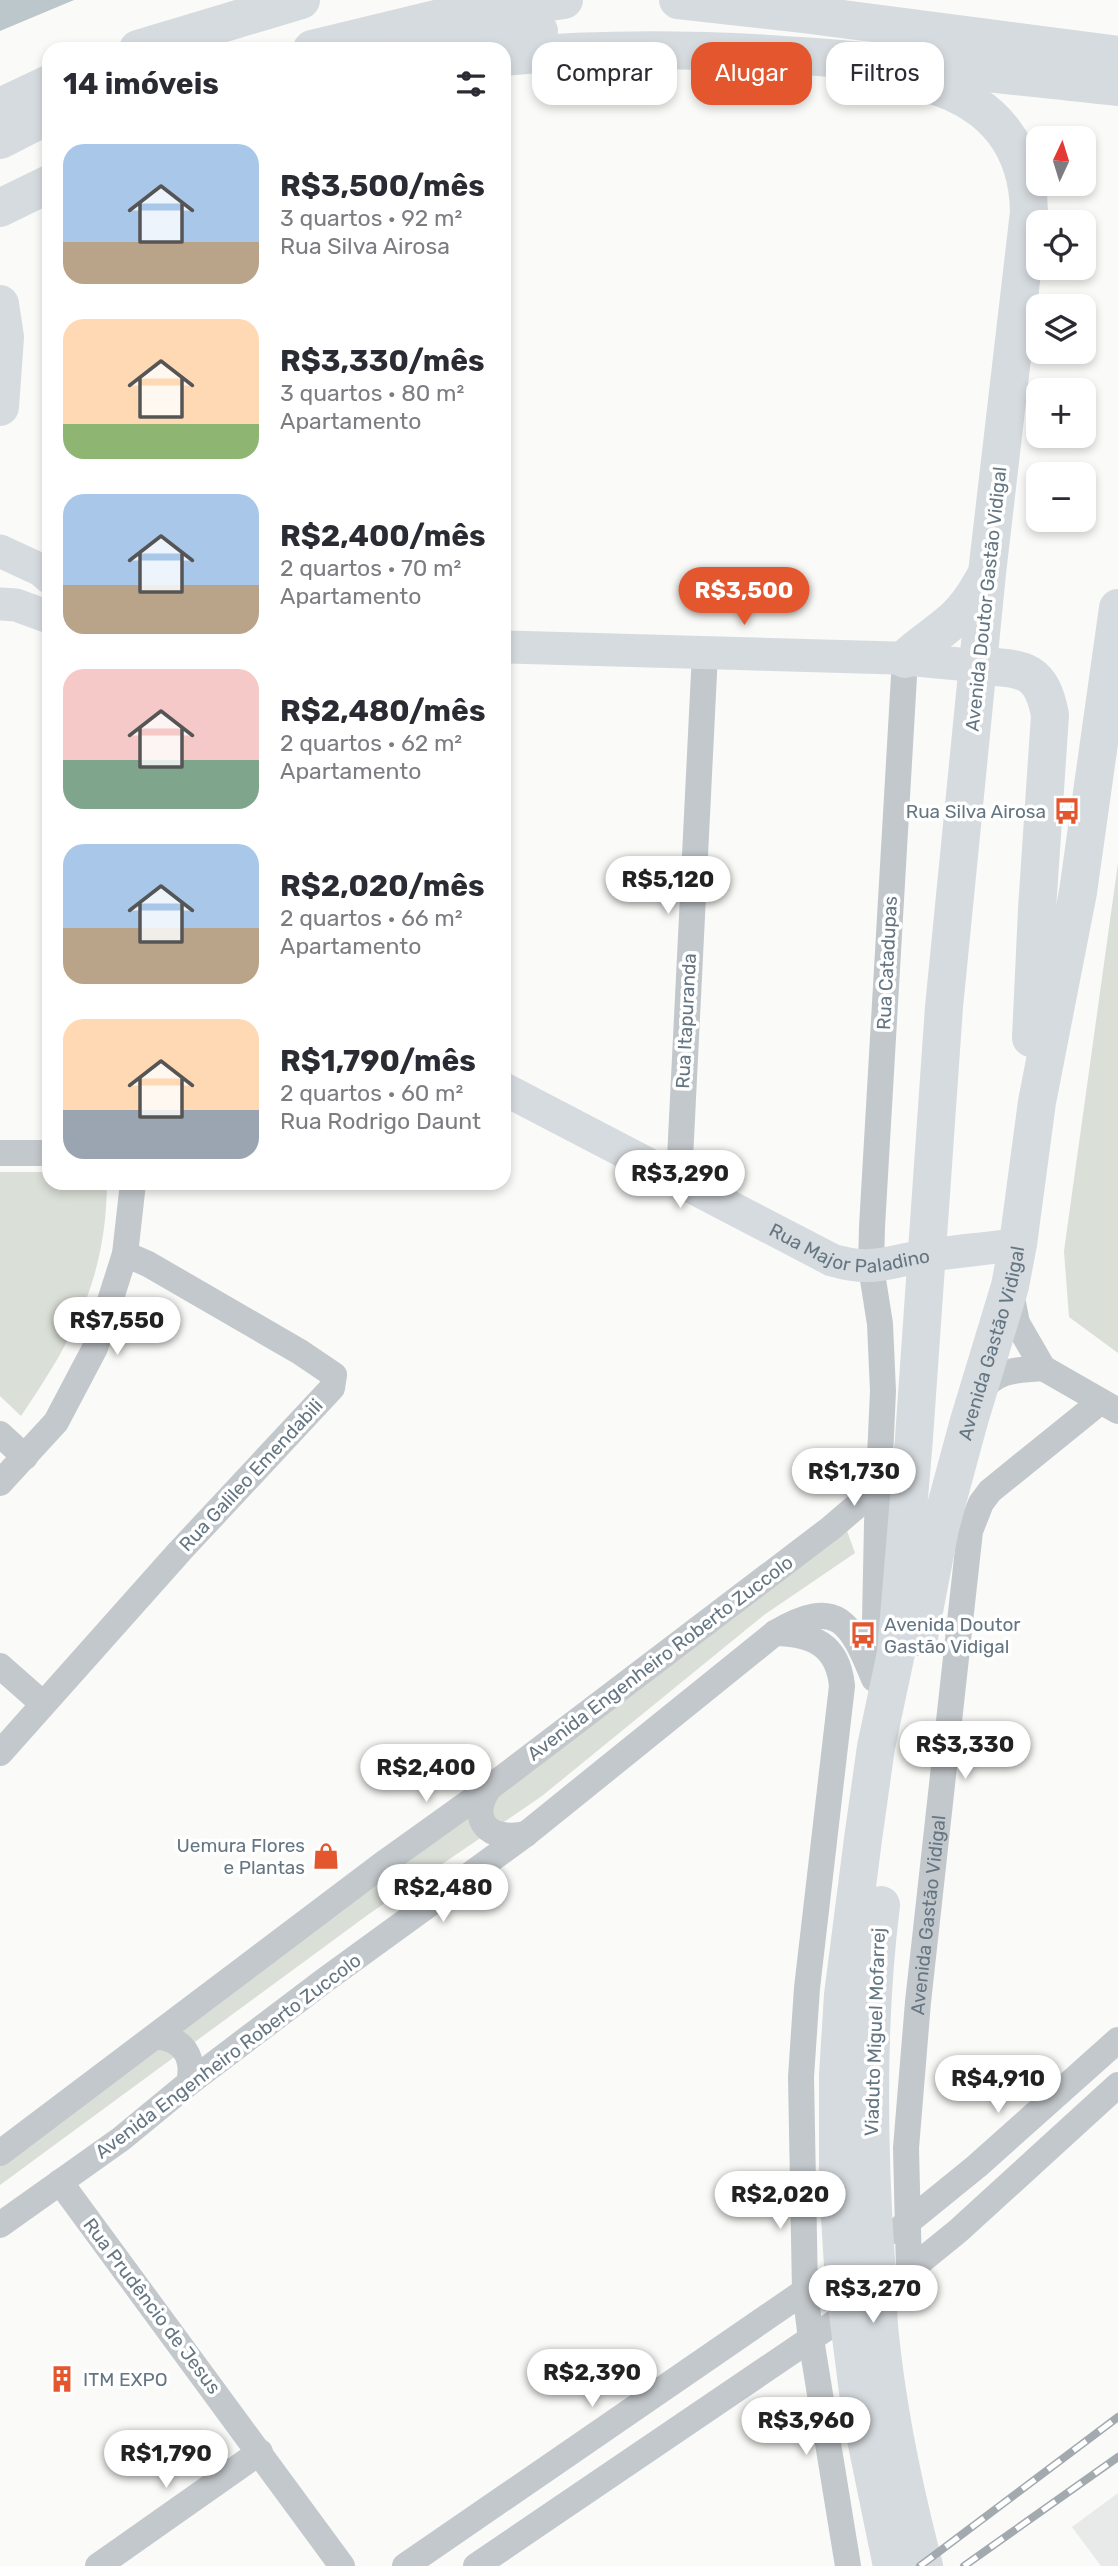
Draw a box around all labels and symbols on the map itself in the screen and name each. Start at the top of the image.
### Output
north arrow [1026,126,1096,196]
street label: Avenida Doutor Gastão Vidigal [961,465,1011,733]
pin: R$3,500 [679,568,809,627]
bus stop icon: Rua Silva Airosa [1052,796,1082,826]
place label: Rua Silva Airosa [906,800,1046,823]
pin: R$5,120 [603,856,733,916]
street label: Rua Catadupas [872,895,902,1031]
street label: Rua Itapuranda [671,953,701,1089]
pin: R$3,290 [615,1150,745,1210]
street label: Rua Major Paladino [766,1218,931,1277]
street label: Avenida Gastão Vidigal [953,1244,1029,1443]
pin: R$7,550 [52,1298,182,1357]
street label: Rua Galileo Emendabili [174,1394,328,1556]
pin: R$1,730 [789,1448,919,1508]
street label: Avenida Engenheiro Roberto Zuccolo [523,1550,797,1766]
place label: Avenida Doutor Gastão Vidigal [884,1613,1021,1658]
bus stop icon: Avenida Doutor Gastão Vidigal [848,1620,878,1650]
pin: R$3,330 [900,1722,1030,1781]
pin: R$2,400 [361,1744,491,1804]
street label: Avenida Gastão Vidigal [905,1814,950,2016]
place label: Uemura Flores e Plantas [177,1834,305,1879]
shop icon: Uemura Flores e Plantas [311,1841,341,1871]
pin: R$2,480 [378,1864,508,1924]
street label: Viaduto Miguel Mofarrej [860,1927,890,2137]
street label: Avenida Engenheiro Roberto Zuccolo [91,1948,365,2164]
pin: R$4,910 [933,2056,1063,2115]
pin: R$2,020 [715,2172,845,2231]
street label: Rua Prudêncio de Jesus [78,2214,226,2398]
pin: R$3,270 [808,2266,938,2325]
pin: R$2,390 [527,2350,657,2409]
building icon: ITM EXPO [47,2364,77,2394]
place label: ITM EXPO [83,2368,168,2391]
pin: R$3,960 [741,2398,871,2457]
pin: R$1,790 [101,2430,231,2490]

